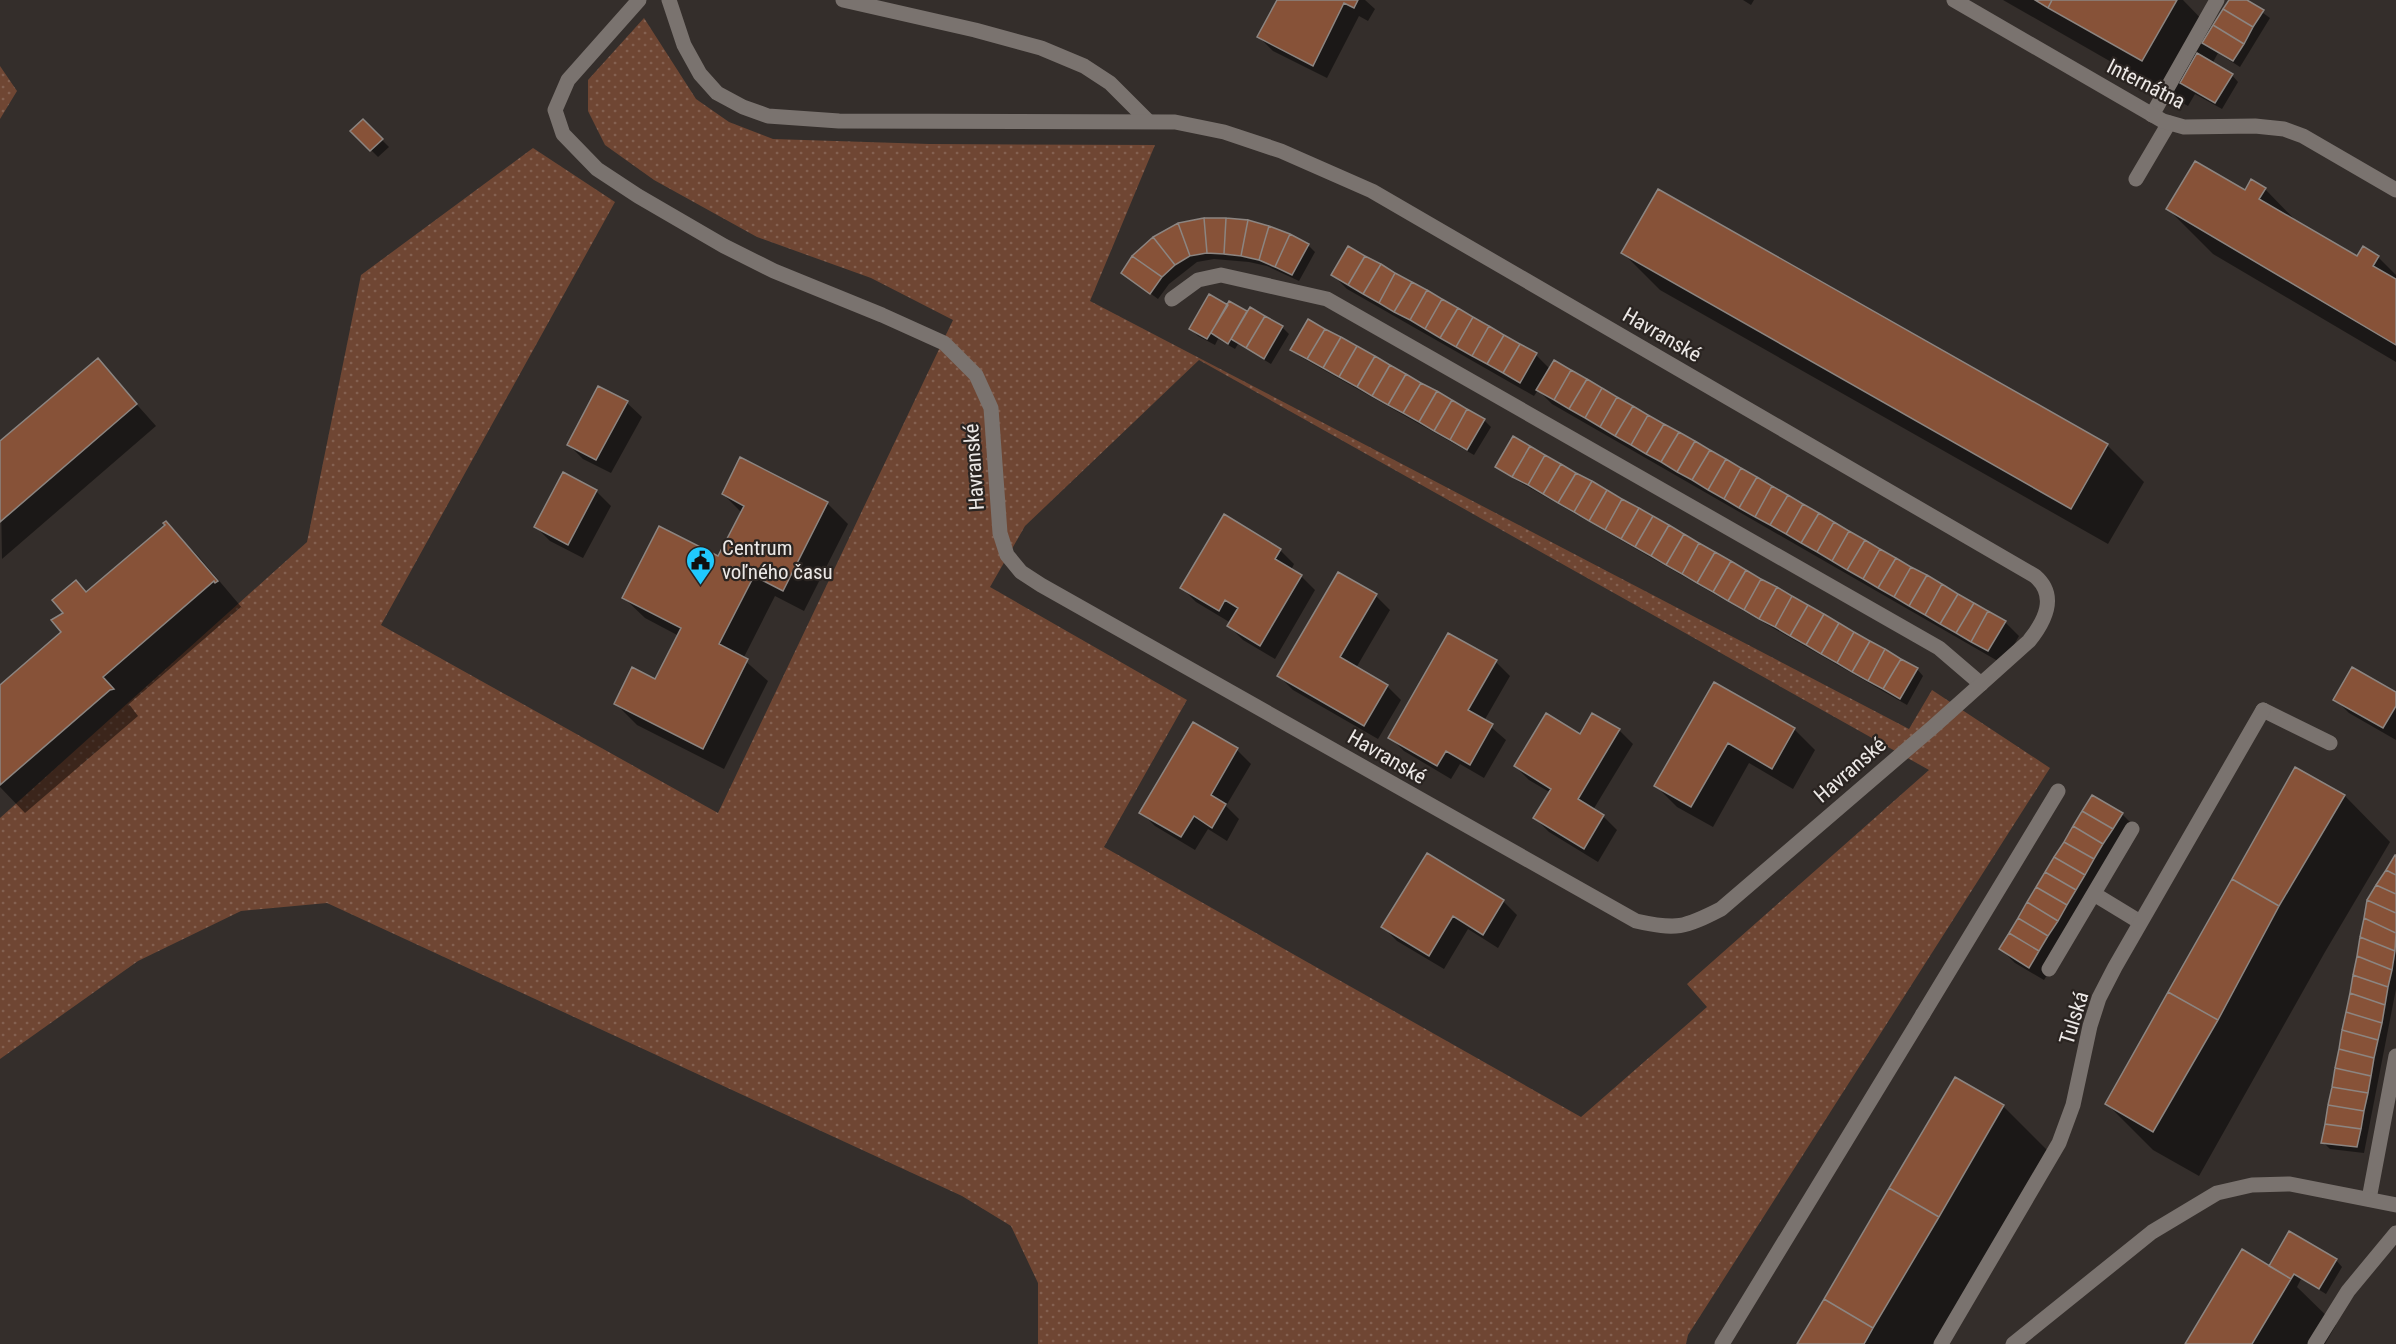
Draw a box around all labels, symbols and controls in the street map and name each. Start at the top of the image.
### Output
street label: Internátna [2103,54,2189,114]
street label: Havranské [1618,303,1706,367]
street label: Havranské [959,423,989,511]
place label: Centrum voľného času [722,536,833,584]
public building icon: Centrum voľného času [685,544,717,586]
street label: Havranské [1343,725,1431,789]
street label: Havranské [1809,732,1891,808]
street label: Tulská [2055,989,2093,1047]

